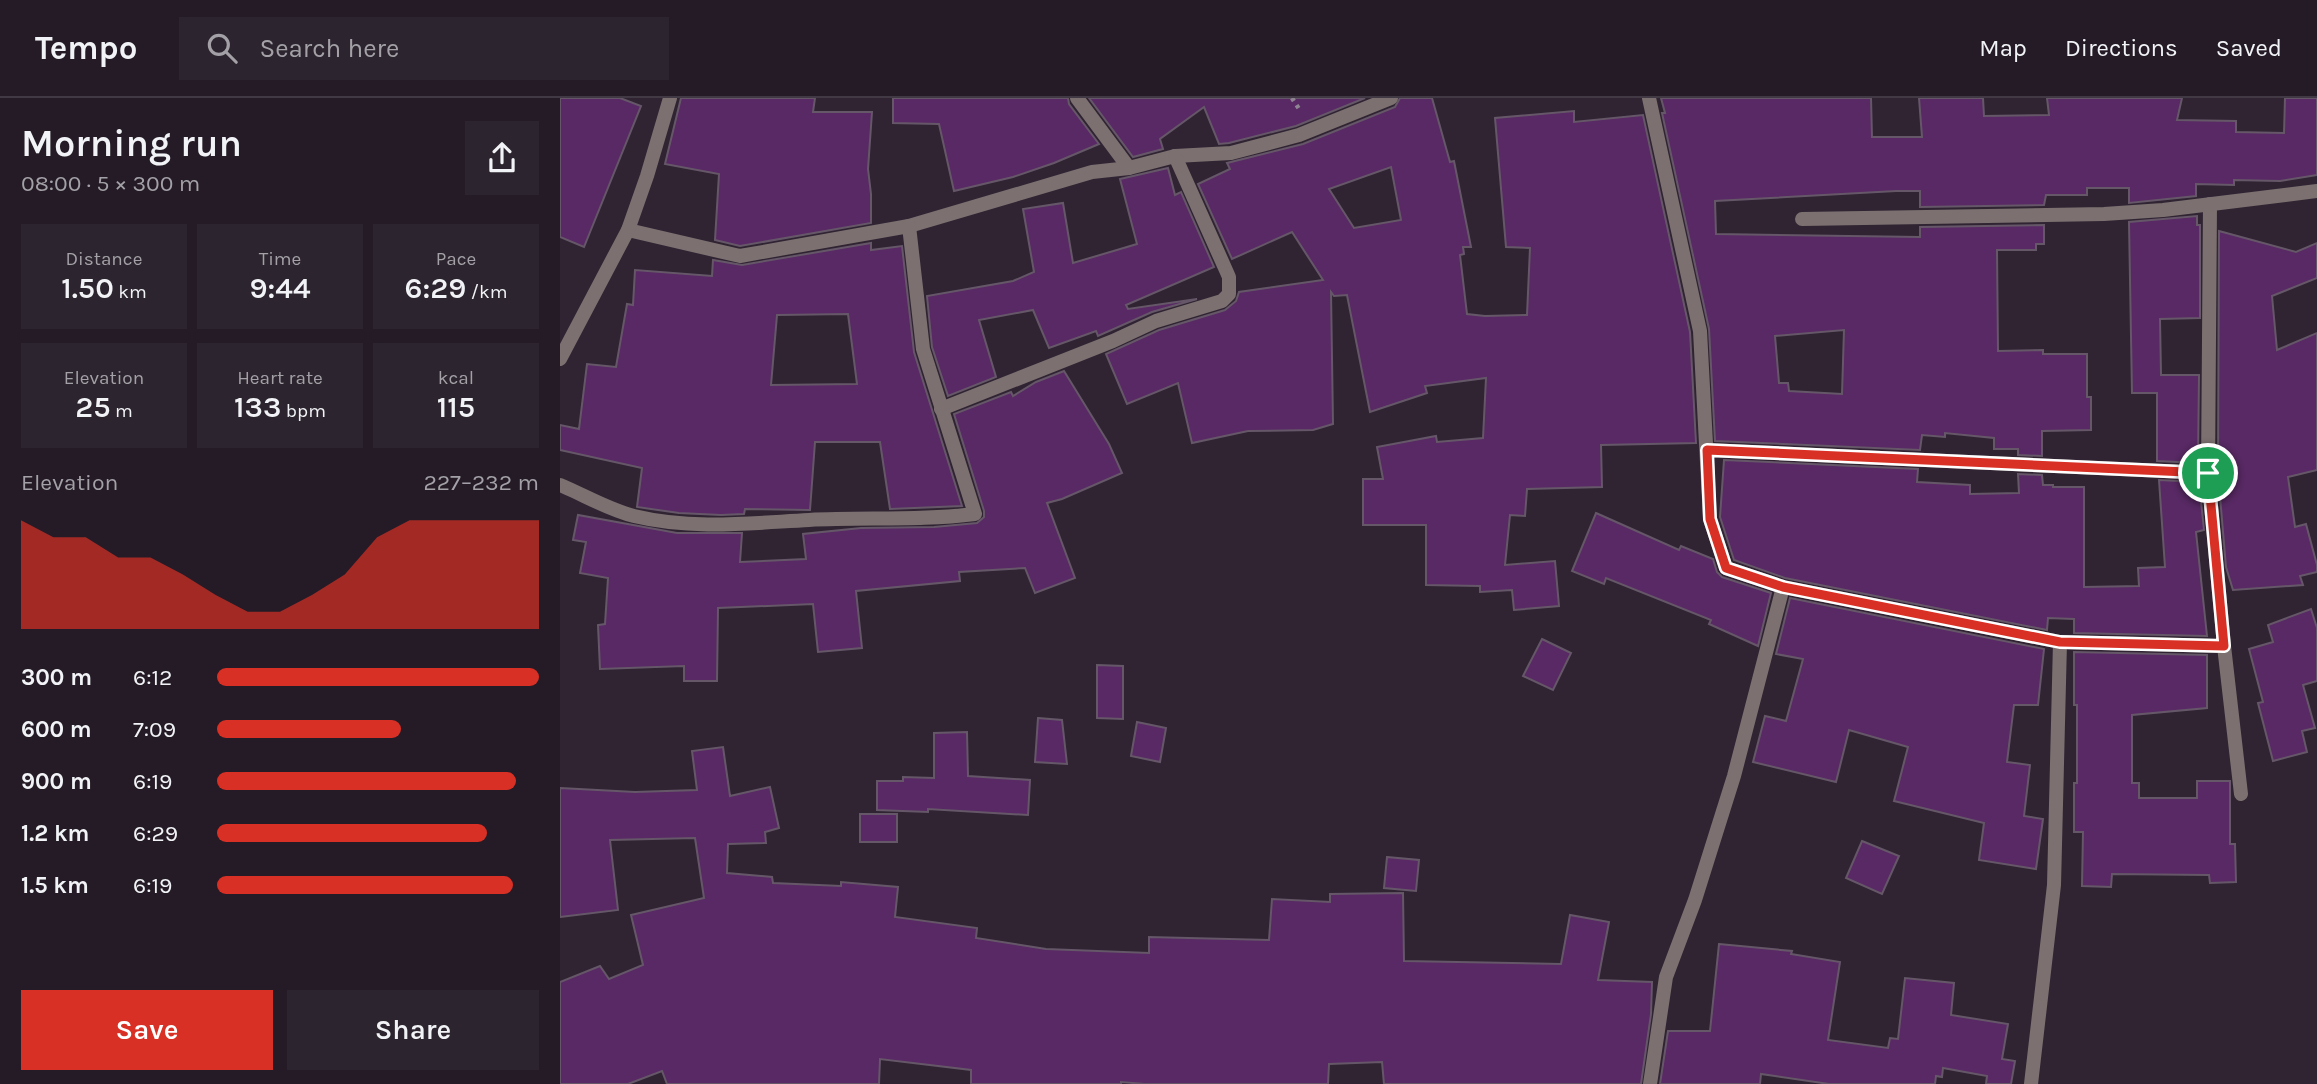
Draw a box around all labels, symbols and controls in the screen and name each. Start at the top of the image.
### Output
search box [179,17,669,80]
text: Tempo [35,29,137,67]
icon: search [203,29,241,67]
text: Search here [259,33,399,64]
text: Map [1979,34,2027,62]
text: Directions [2065,34,2178,62]
text: Saved [2216,34,2282,62]
text: Morning run [21,121,242,166]
button: share [465,121,539,195]
text: 08:00 · 5 × 300 m [21,170,200,197]
text: Distance [66,248,142,270]
text: Time [259,248,301,270]
text: Pace [436,248,476,270]
text: 1.50 [61,270,114,306]
text: 9:44 [250,270,310,306]
text: 6:29 [405,270,466,306]
text: km [114,281,147,303]
text: /km [466,281,507,303]
text: Elevation [64,367,144,389]
text: Heart rate [237,367,323,389]
text: kcal [438,367,474,389]
text: 25 [75,389,110,425]
text: 133 [234,389,281,425]
text: 115 [437,389,475,425]
text: m [110,400,133,422]
text: bpm [281,400,326,422]
pin [2178,443,2238,503]
icon: arrive [2189,454,2227,492]
text: Elevation [21,469,118,496]
text: 227–232 m [423,469,539,496]
text: 300 m [21,664,92,691]
text: 6:12 [133,664,172,691]
text: 600 m [21,716,92,743]
text: 7:09 [133,716,176,743]
text: 900 m [21,768,92,795]
text: 6:19 [133,768,172,795]
text: 1.2 km [21,820,89,847]
text: 6:29 [133,820,178,847]
text: 1.5 km [21,872,89,899]
text: 6:19 [133,872,172,899]
button: Save [21,990,273,1070]
button: Share [287,990,539,1070]

